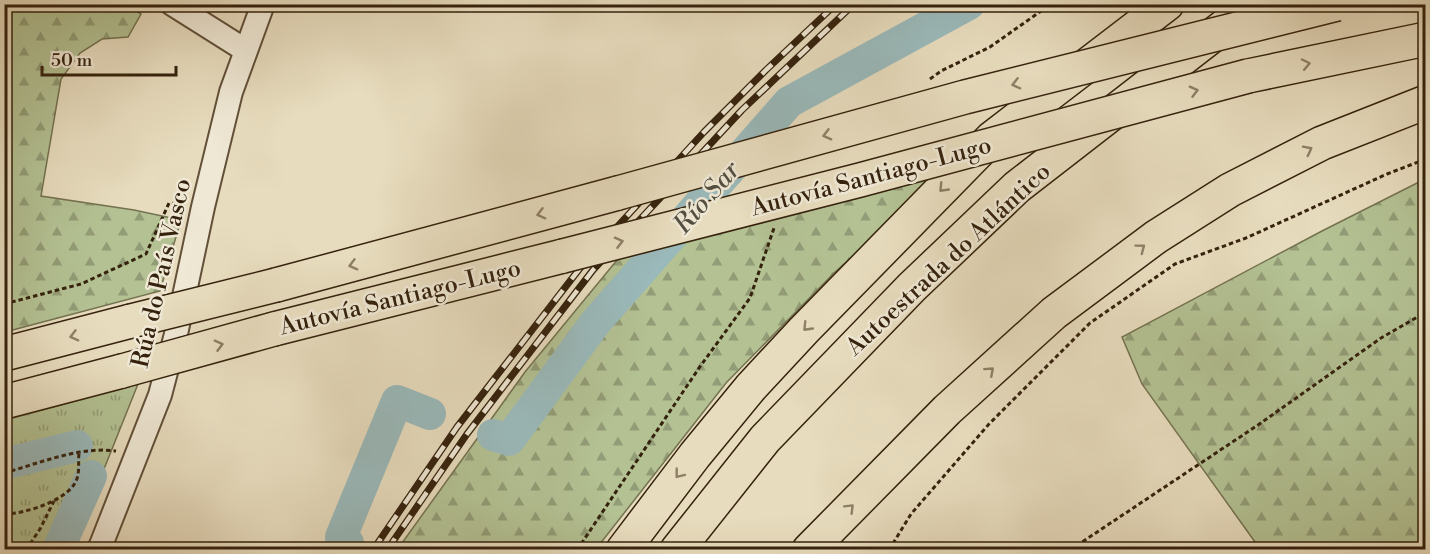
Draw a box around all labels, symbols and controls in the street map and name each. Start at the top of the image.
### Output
scale bar [42,39,176,77]
text: 50 m [51,49,93,72]
one-way arrow [1300,58,1310,71]
one-way arrow [1011,77,1021,90]
one-way arrow [1189,85,1199,98]
one-way arrow [823,128,833,140]
street label: Autovía Santiago-Lugo [747,130,995,224]
one-way arrow [1302,145,1313,157]
water label: Río Sar [666,154,748,241]
street label: Autoestrada do Atlántico [839,157,1057,363]
street label: Rúa do País Vasco [126,176,198,371]
one-way arrow [940,180,951,191]
one-way arrow [536,206,546,219]
one-way arrow [614,236,624,249]
one-way arrow [1134,245,1145,256]
street label: Autovía Santiago-Lugo [275,253,524,343]
one-way arrow [348,257,358,270]
one-way arrow [803,320,814,331]
one-way arrow [70,329,80,341]
one-way arrow [214,339,224,352]
one-way arrow [983,367,993,378]
one-way arrow [676,468,687,479]
one-way arrow [843,504,854,515]

